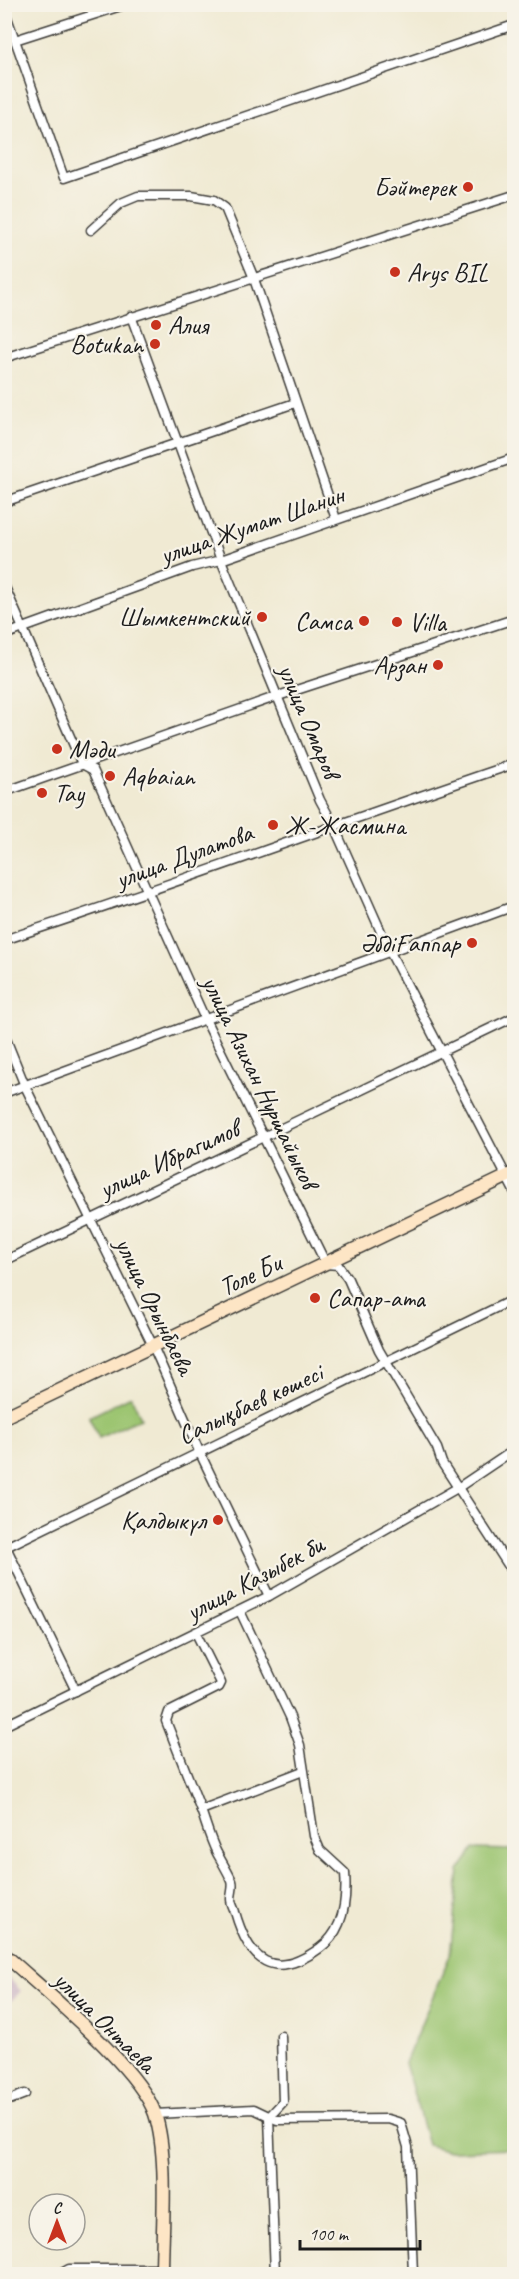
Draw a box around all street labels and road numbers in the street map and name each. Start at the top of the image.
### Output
street label: улица Жумат Шанин [154,477,350,573]
street label: улица Омаров [269,657,349,787]
street label: улица Дулатова [109,815,259,897]
street label: улица Азихан Нуршайыков [193,968,328,1198]
street label: улица Ибрагимов [92,1110,250,1207]
street label: улица Орынбаева [107,1230,203,1382]
street label: Толе Би [214,1245,289,1304]
street label: Салықбаев көшесі [172,1355,331,1452]
street label: улица Казыбек би [178,1527,331,1629]
street label: улица Онтаева [45,1962,165,2082]

